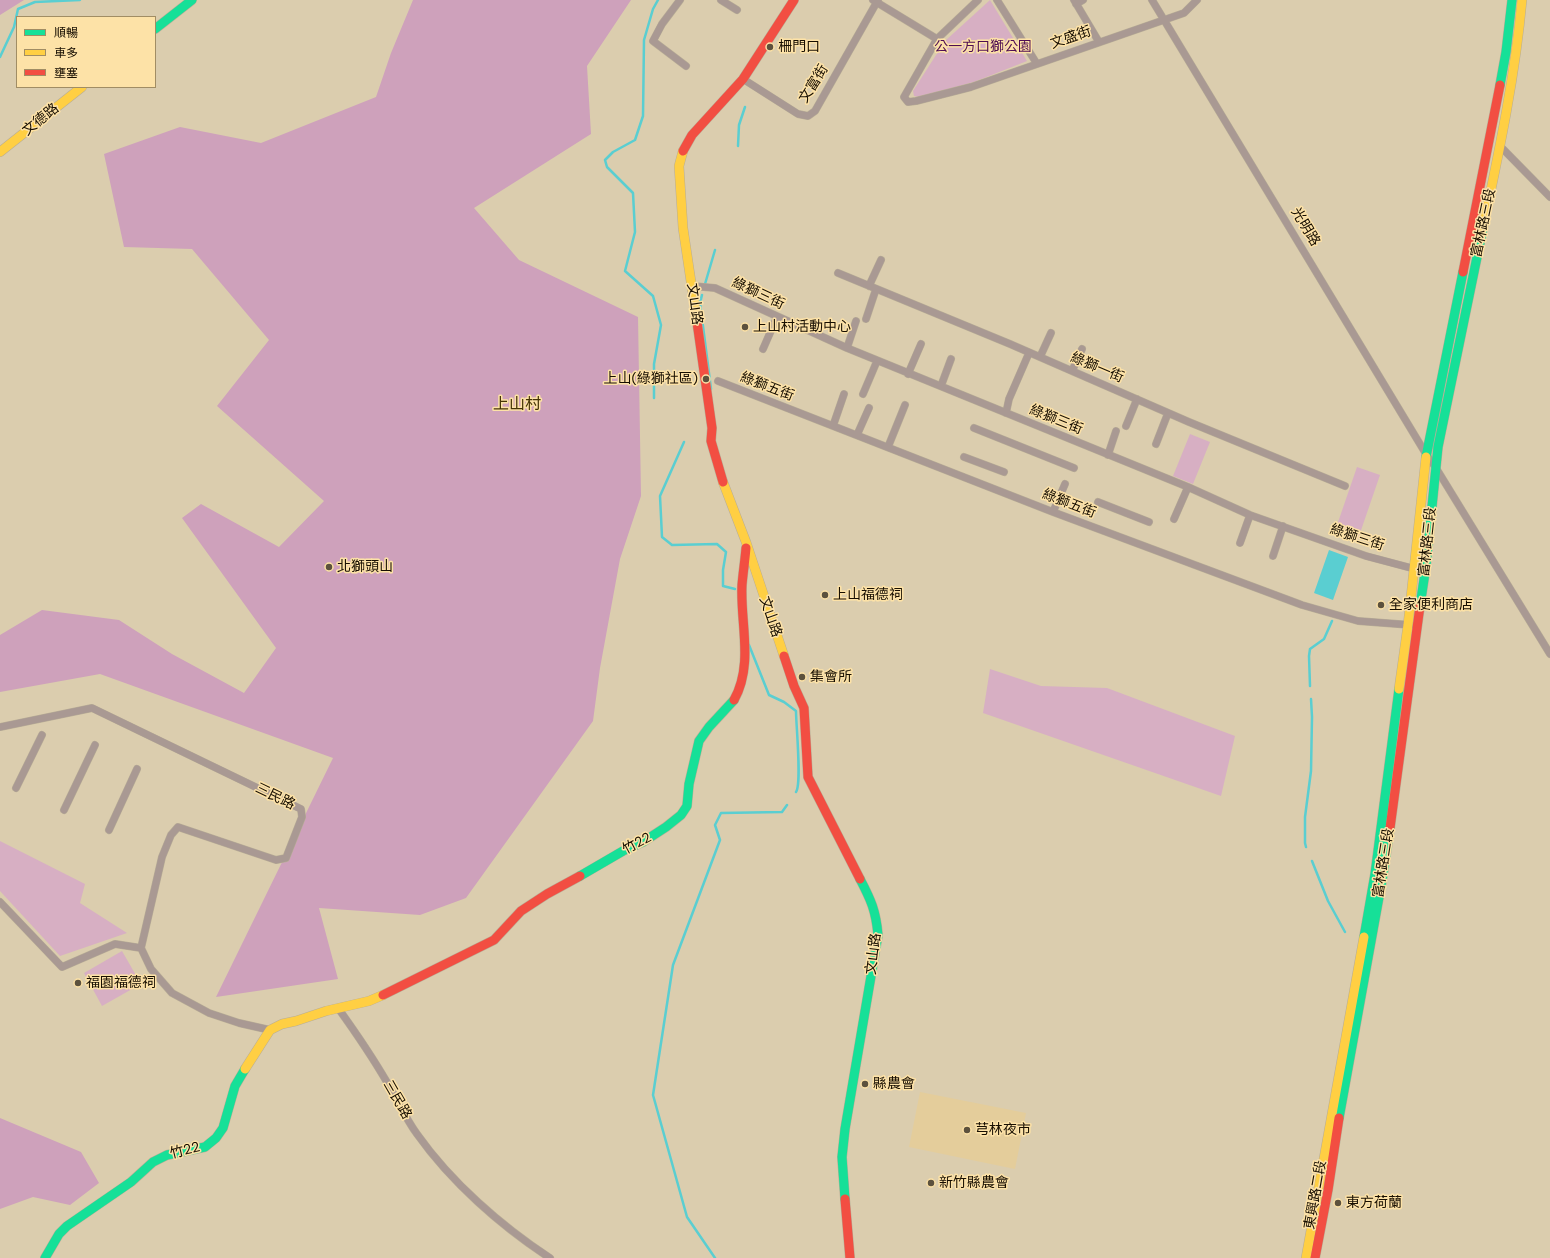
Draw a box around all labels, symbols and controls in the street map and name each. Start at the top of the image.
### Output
legend [16,16,156,88]
street label: 文盛街 [1048,23,1094,53]
text: 順暢 [54,25,78,41]
place label: 柵門口 [778,39,820,55]
park label: 公一方口獅公園 [934,39,1032,55]
marker: 柵門口 [765,42,775,52]
text: 車多 [54,45,78,61]
street label: 文富街 [796,62,832,106]
text: 壅塞 [54,65,78,81]
street label: 文德路 [19,100,63,140]
street label: 富林路三段 [1469,187,1499,259]
street label: 光明路 [1287,205,1323,249]
street label: 綠獅三街 [729,275,787,313]
street label: 文山路 [683,282,705,326]
place label: 上山村活動中心 [753,319,851,335]
marker: 上山村活動中心 [740,322,750,332]
street label: 綠獅一街 [1068,349,1126,387]
street label: 綠獅五街 [738,369,796,405]
place label: 上山(綠獅社區) [604,371,698,387]
marker: 上山(綠獅社區) [701,374,711,384]
district label: 上山村 [493,395,541,415]
street label: 綠獅三街 [1027,402,1085,438]
street label: 綠獅五街 [1040,486,1098,522]
street label: 富林路三段 [1416,506,1440,578]
street label: 綠獅三街 [1328,521,1386,555]
place label: 北獅頭山 [337,559,393,575]
marker: 北獅頭山 [324,562,334,572]
place label: 上山福德祠 [833,587,903,603]
marker: 上山福德祠 [820,590,830,600]
street label: 文山路 [755,594,785,640]
place label: 全家便利商店 [1389,597,1473,613]
marker: 全家便利商店 [1376,600,1386,610]
place label: 集會所 [810,669,852,685]
marker: 集會所 [797,672,807,682]
street label: 三民路 [252,780,298,814]
street label: 富林路三段 [1370,827,1398,899]
street label: 竹22 [620,830,654,858]
street label: 文山路 [863,932,885,976]
place label: 福園福德祠 [86,975,156,991]
marker: 福園福德祠 [73,978,83,988]
place label: 縣農會 [873,1076,915,1092]
street label: 三民路 [379,1078,415,1122]
marker: 縣農會 [860,1079,870,1089]
place label: 芎林夜市 [975,1122,1031,1138]
marker: 芎林夜市 [962,1125,972,1135]
street label: 竹22 [168,1139,202,1163]
street label: 東興路二段 [1302,1159,1330,1231]
place label: 新竹縣農會 [939,1175,1009,1191]
marker: 新竹縣農會 [926,1178,936,1188]
place label: 東方荷蘭 [1346,1195,1402,1211]
marker: 東方荷蘭 [1333,1198,1343,1208]

